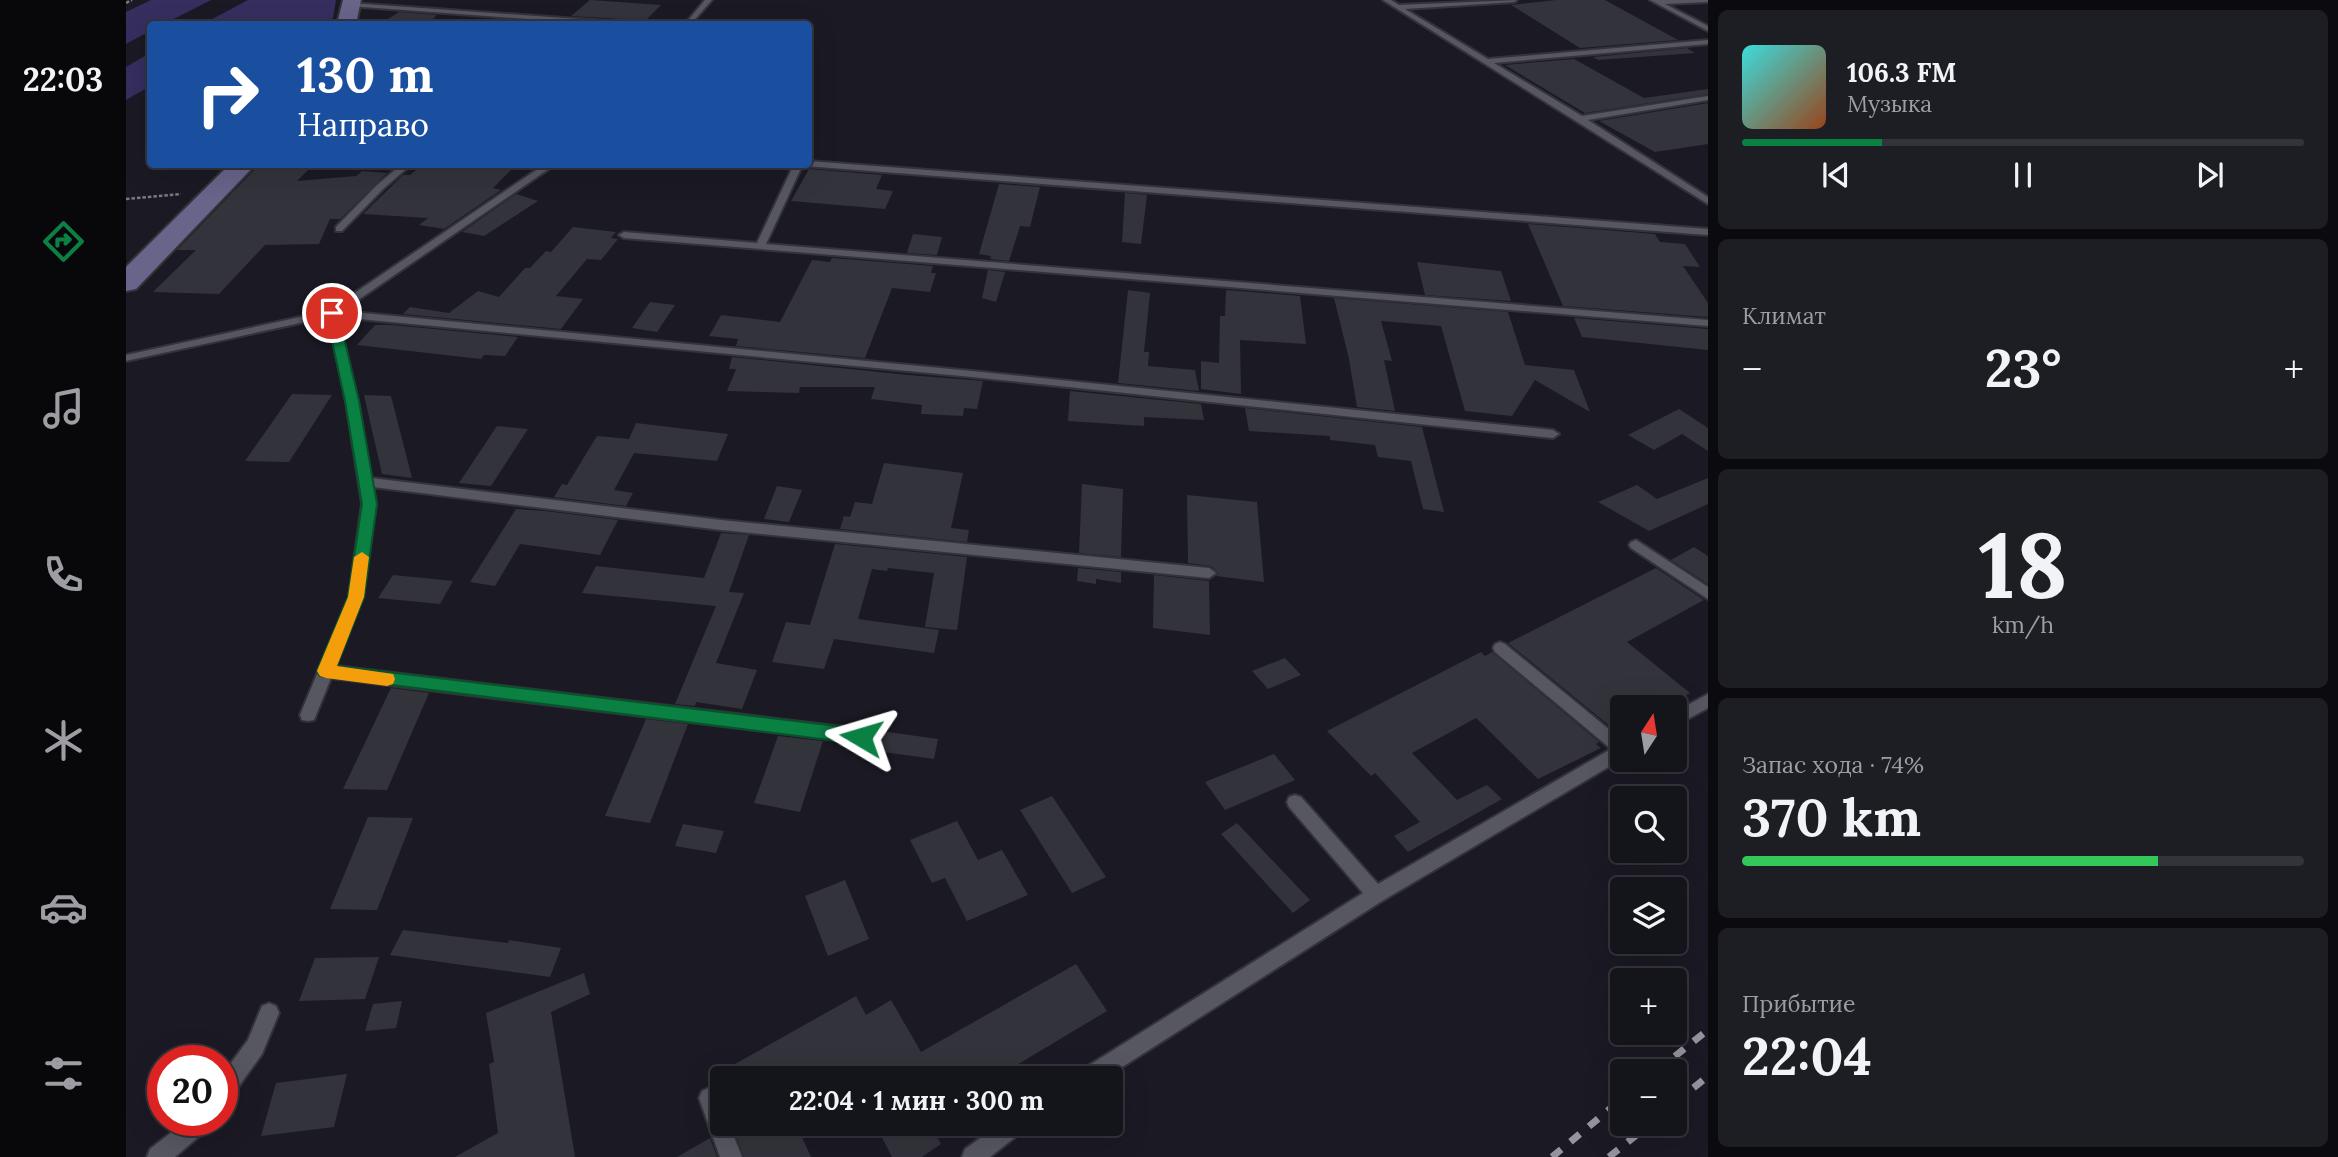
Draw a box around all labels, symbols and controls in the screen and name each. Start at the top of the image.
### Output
text: 130 m [297,43,433,105]
icon: right [182,49,273,140]
text: 106.3 FM [1847,56,1957,89]
text: 22:03 [23,59,103,100]
text: Музыка [1847,89,1932,118]
text: Направо [297,104,429,145]
icon: previous [1817,156,1855,194]
icon: pause [2004,156,2042,194]
icon: next [2191,156,2229,194]
icon: directions [39,217,88,266]
pin [302,283,362,343]
icon: arrive [313,294,351,332]
text: Климат [1742,301,1826,330]
text: 23° [1985,335,2061,401]
text: − [1742,345,1762,393]
text: + [2284,345,2304,393]
icon: music [39,384,88,433]
text: 18 [1979,506,2068,623]
icon: phone [39,550,88,599]
text: km/h [1992,610,2054,639]
north arrow [1610,695,1687,772]
map controls [1610,695,1687,1136]
position arrow [824,700,898,774]
icon: climate [39,716,88,765]
text: Запас хода · 74% [1742,750,1924,779]
text: 370 km [1742,784,1921,850]
button: search [1610,786,1687,863]
button: layers [1610,877,1687,954]
icon: car [39,883,88,932]
button: + [1610,968,1687,1045]
text: Прибытие [1742,989,1856,1018]
text: 22:04 [1742,1023,1872,1089]
speed limit sign: 20 [147,1045,238,1136]
icon: filters [39,1049,88,1098]
button: − [1610,1059,1687,1136]
text: 22:04 · 1 мин · 300 m [789,1084,1044,1117]

